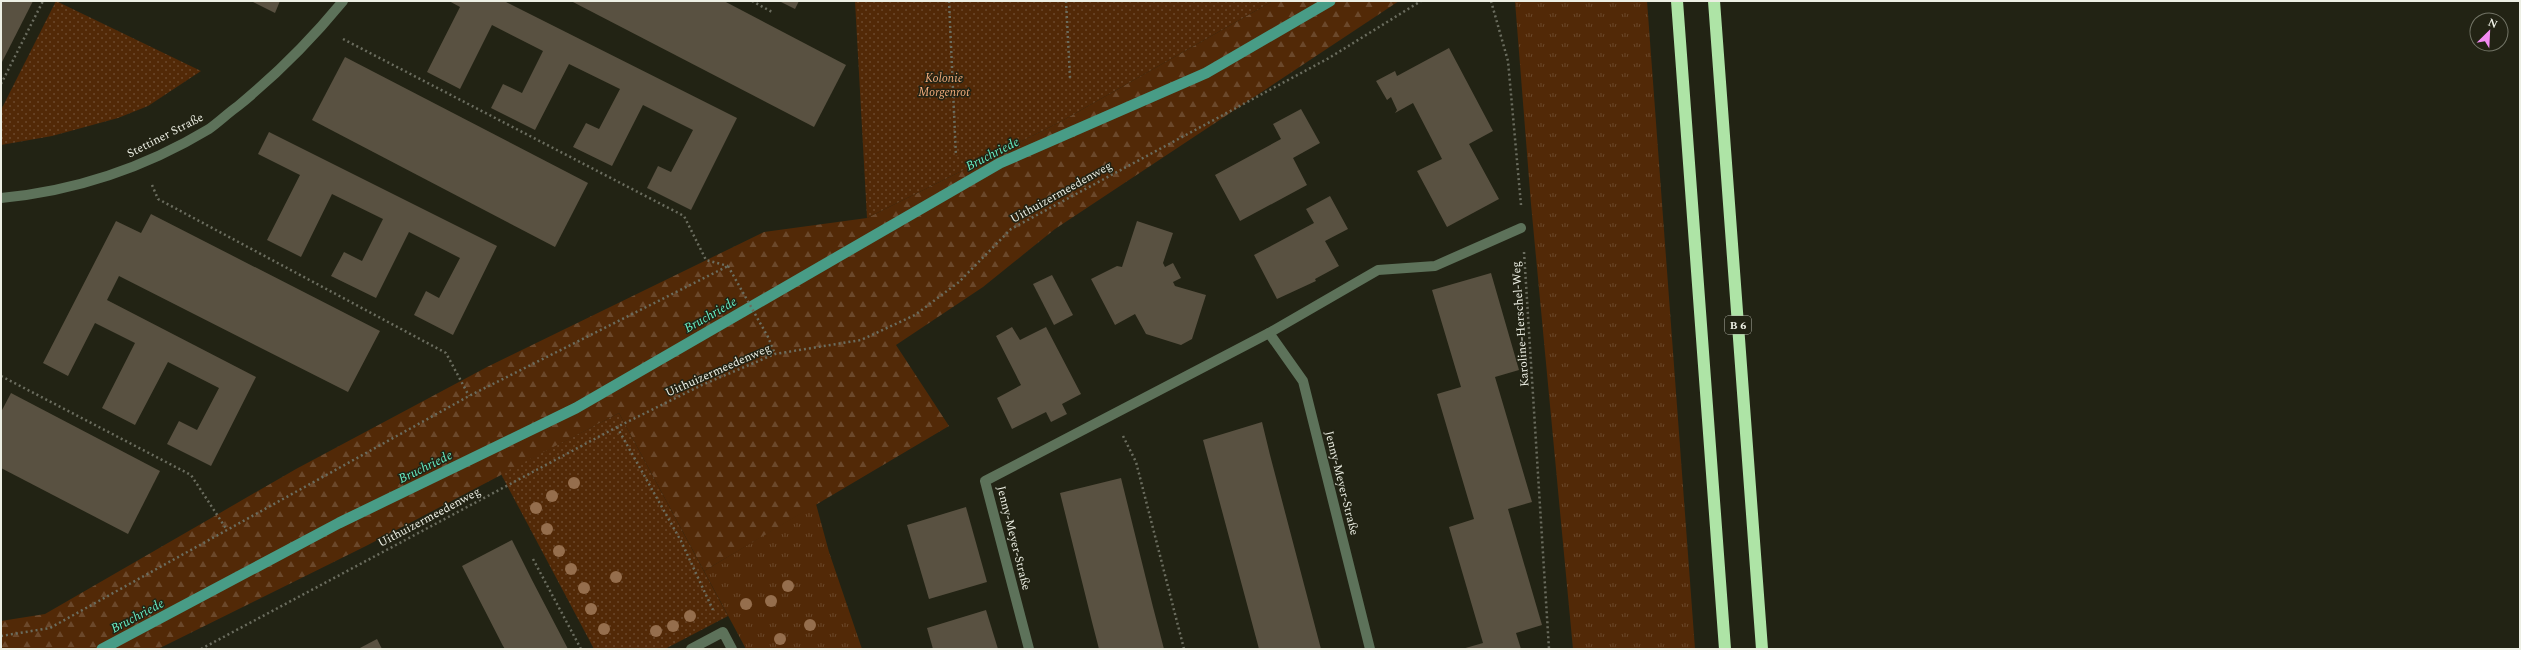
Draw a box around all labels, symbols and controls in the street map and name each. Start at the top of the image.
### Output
north arrow [2469,12,2509,52]
text: N [2485,14,2500,33]
park label: Kolonie Morgenrot [918,69,970,102]
street label: Stettiner Straße [123,108,207,163]
water label: Bruchriede [962,132,1023,176]
street label: Uithuizermeedenweg [1007,156,1116,228]
street label: Karoline-Herschel-Weg [1507,261,1534,387]
water label: Bruchriede [680,292,741,338]
road number: B 6 [1725,316,1751,334]
street label: Uithuizermeedenweg [662,339,774,402]
street label: Jenny-Meyer-Straße [1319,429,1364,538]
water label: Bruchriede [395,445,456,489]
street label: Uithuizermeedenweg [374,482,484,553]
street label: Jenny-Meyer-Straße [991,484,1036,593]
water label: Bruchriede [107,593,168,638]

